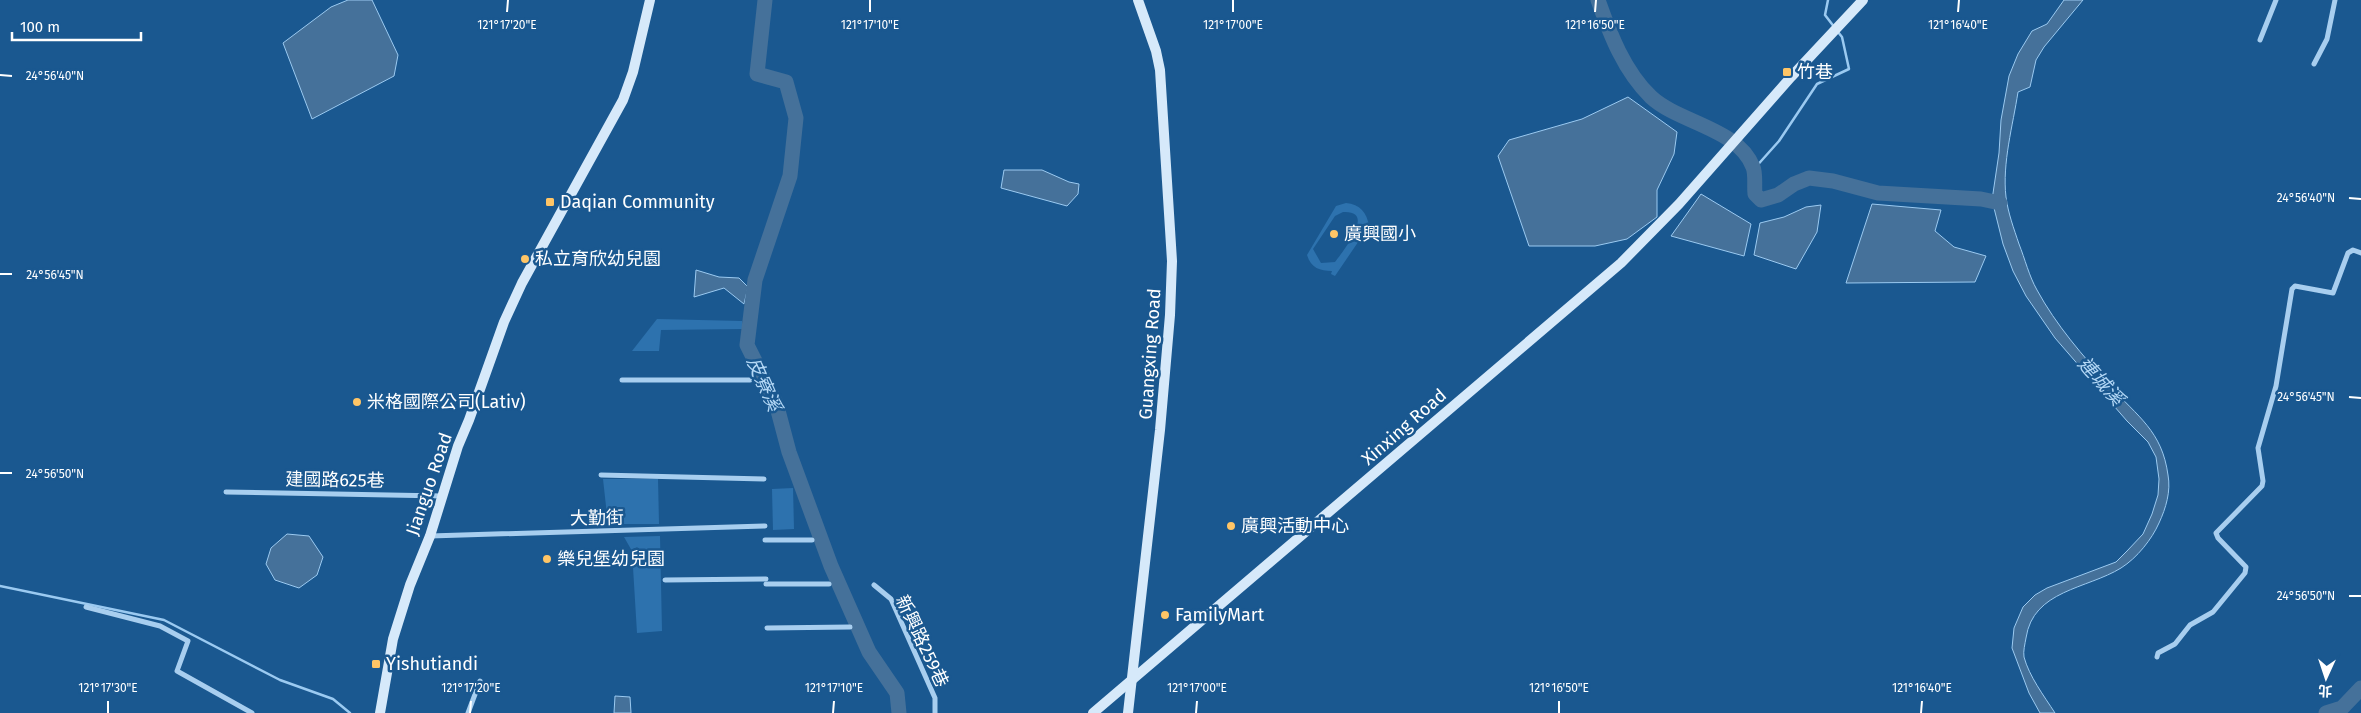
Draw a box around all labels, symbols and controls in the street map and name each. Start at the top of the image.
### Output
scale bar [12,10,141,42]
text: 100 m [20,18,60,36]
text: 121°17'20"E [477,18,537,32]
text: 121°17'10"E [841,18,899,32]
text: 121°17'00"E [1203,18,1263,32]
text: 121°16'50"E [1565,18,1625,32]
text: 121°16'40"E [1928,18,1988,32]
place label: 竹巷 [1797,61,1833,83]
marker: 竹巷 [1781,66,1793,78]
text: 24°56'40"N [26,69,84,83]
place label: Daqian Community [560,191,715,213]
text: 24°56'40"N [2277,191,2335,205]
marker: Daqian Community [544,196,556,208]
place label: 廣興國小 [1344,223,1416,245]
marker: 廣興國小 [1328,228,1340,240]
place label: 私立育欣幼兒園 [535,248,661,270]
marker: 私立育欣幼兒園 [519,253,531,265]
text: 24°56'45"N [26,268,84,282]
street label: Guangxing Road [1134,288,1166,420]
water label: 連城溪 [2073,352,2131,412]
water label: 皮寮溪 [742,353,787,417]
street label: Xinxing Road [1357,384,1451,470]
text: 24°56'45"N [2277,390,2335,404]
place label: 米格國際公司(Lativ) [367,391,526,413]
marker: 米格國際公司(Lativ) [351,396,363,408]
street label: Jianguo Road [401,430,457,538]
text: 24°56'50"N [26,467,84,481]
street label: 建國路625巷 [285,468,385,492]
street label: 大勤街 [570,507,624,529]
place label: 廣興活動中心 [1241,515,1349,537]
marker: 廣興活動中心 [1225,520,1237,532]
place label: 樂兒堡幼兒園 [557,548,665,570]
marker: 樂兒堡幼兒園 [541,553,553,565]
text: 24°56'50"N [2277,589,2335,603]
street label: 新興路259巷 [891,591,953,691]
place label: FamilyMart [1175,604,1265,626]
marker: FamilyMart [1159,609,1171,621]
place label: Yishutiandi [386,653,478,675]
north arrow [2301,653,2351,703]
marker: Yishutiandi [370,658,382,670]
text: 121°17'30"E [78,681,138,695]
text: 121°17'20"E [441,681,501,695]
text: 121°17'10"E [805,681,863,695]
text: 121°17'00"E [1167,681,1227,695]
text: 121°16'50"E [1529,681,1589,695]
text: 121°16'40"E [1892,681,1952,695]
text: 北 [2318,682,2333,699]

